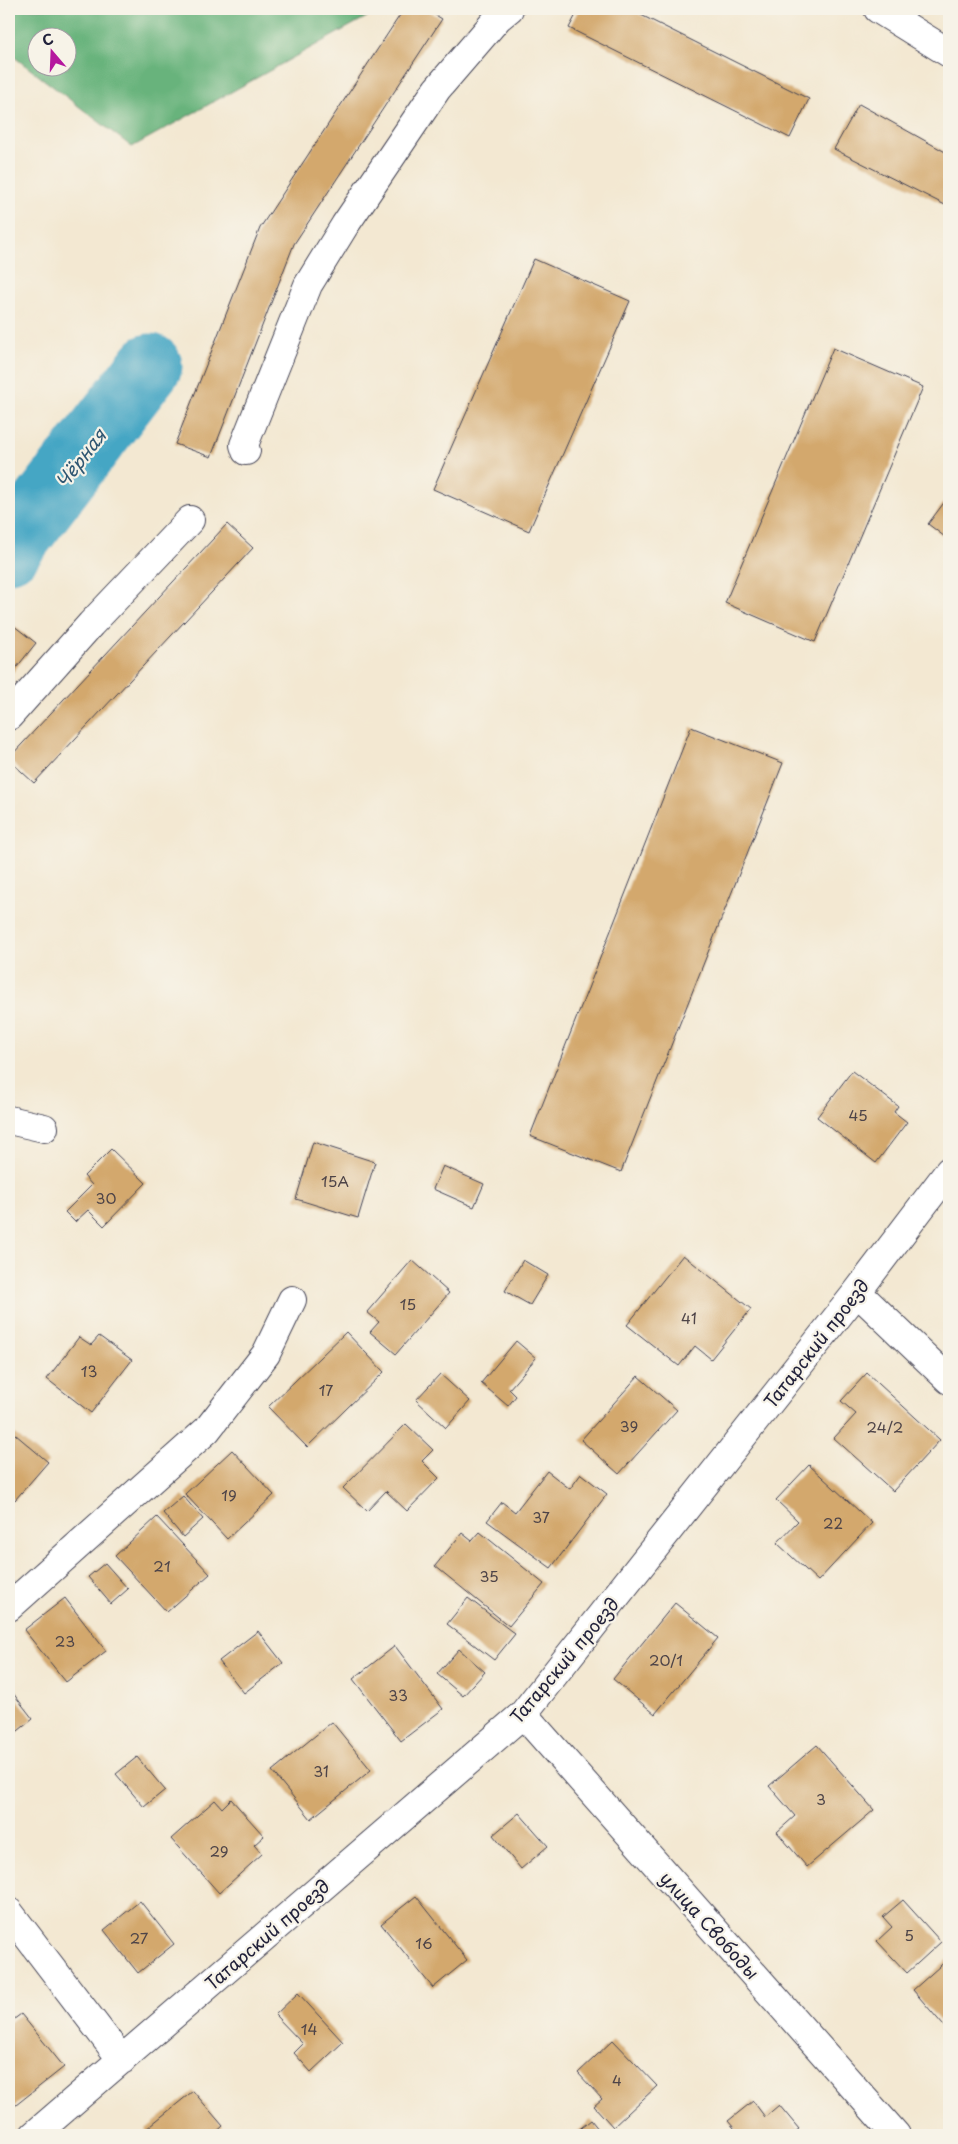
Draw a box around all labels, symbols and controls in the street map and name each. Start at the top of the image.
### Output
north arrow [28,28,78,78]
text: С [39,28,56,51]
water label: Чёрная [48,421,113,494]
house number: 45 [848,1103,868,1126]
house number: 15А [321,1169,349,1192]
house number: 30 [96,1186,116,1209]
street label: Татарский проезд [757,1273,875,1413]
house number: 15 [400,1292,416,1315]
house number: 41 [681,1306,697,1329]
house number: 13 [81,1359,97,1382]
house number: 17 [319,1378,333,1401]
house number: 39 [620,1414,638,1437]
house number: 24/2 [867,1415,903,1438]
house number: 19 [221,1483,237,1506]
house number: 37 [532,1505,550,1528]
house number: 22 [823,1511,843,1534]
house number: 21 [153,1554,171,1577]
house number: 35 [479,1564,499,1587]
street label: Татарский проезд [503,1591,625,1729]
house number: 23 [55,1629,75,1652]
house number: 20/1 [649,1648,683,1671]
house number: 33 [388,1683,408,1706]
house number: 31 [313,1759,329,1782]
house number: 3 [816,1787,826,1810]
house number: 29 [209,1839,229,1862]
street label: улица Свободы [654,1865,766,1985]
street label: Татарский проезд [199,1872,335,1996]
house number: 5 [904,1923,914,1946]
house number: 27 [130,1926,149,1949]
house number: 16 [415,1931,433,1954]
house number: 14 [301,2017,317,2040]
house number: 4 [612,2068,622,2091]

